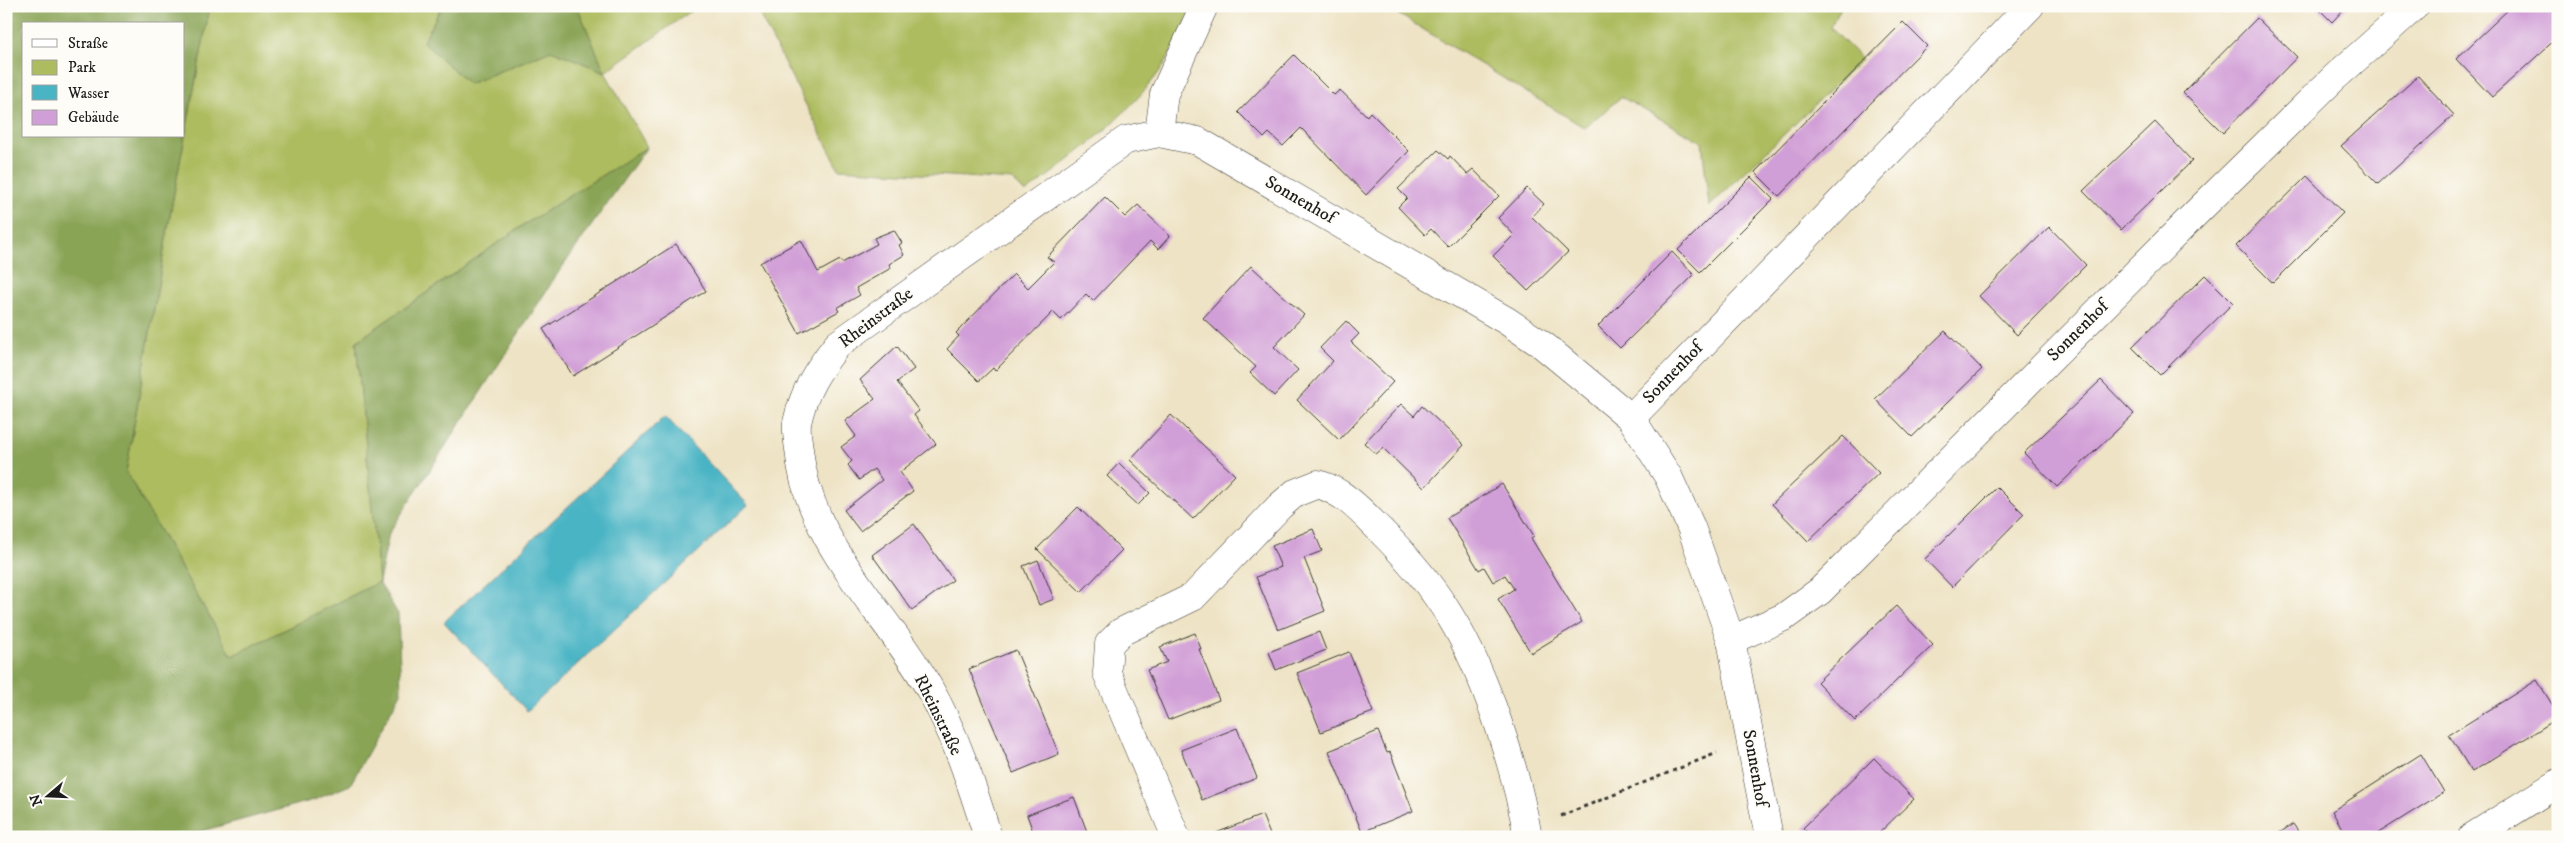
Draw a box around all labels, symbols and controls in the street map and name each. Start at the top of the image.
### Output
legend [22,22,185,138]
text: Straße [68,34,108,53]
text: Park [68,58,97,77]
text: Wasser [67,84,109,103]
text: Gebäude [68,108,119,127]
street label: Sonnenhof [1261,171,1342,231]
street label: Rheinstraße [835,283,917,353]
street label: Sonnenhof [2043,293,2116,366]
street label: Sonnenhof [1638,335,1710,409]
street label: Rheinstraße [909,671,967,759]
street label: Sonnenhof [1737,728,1773,811]
north arrow [22,770,72,820]
text: N [26,791,47,808]

